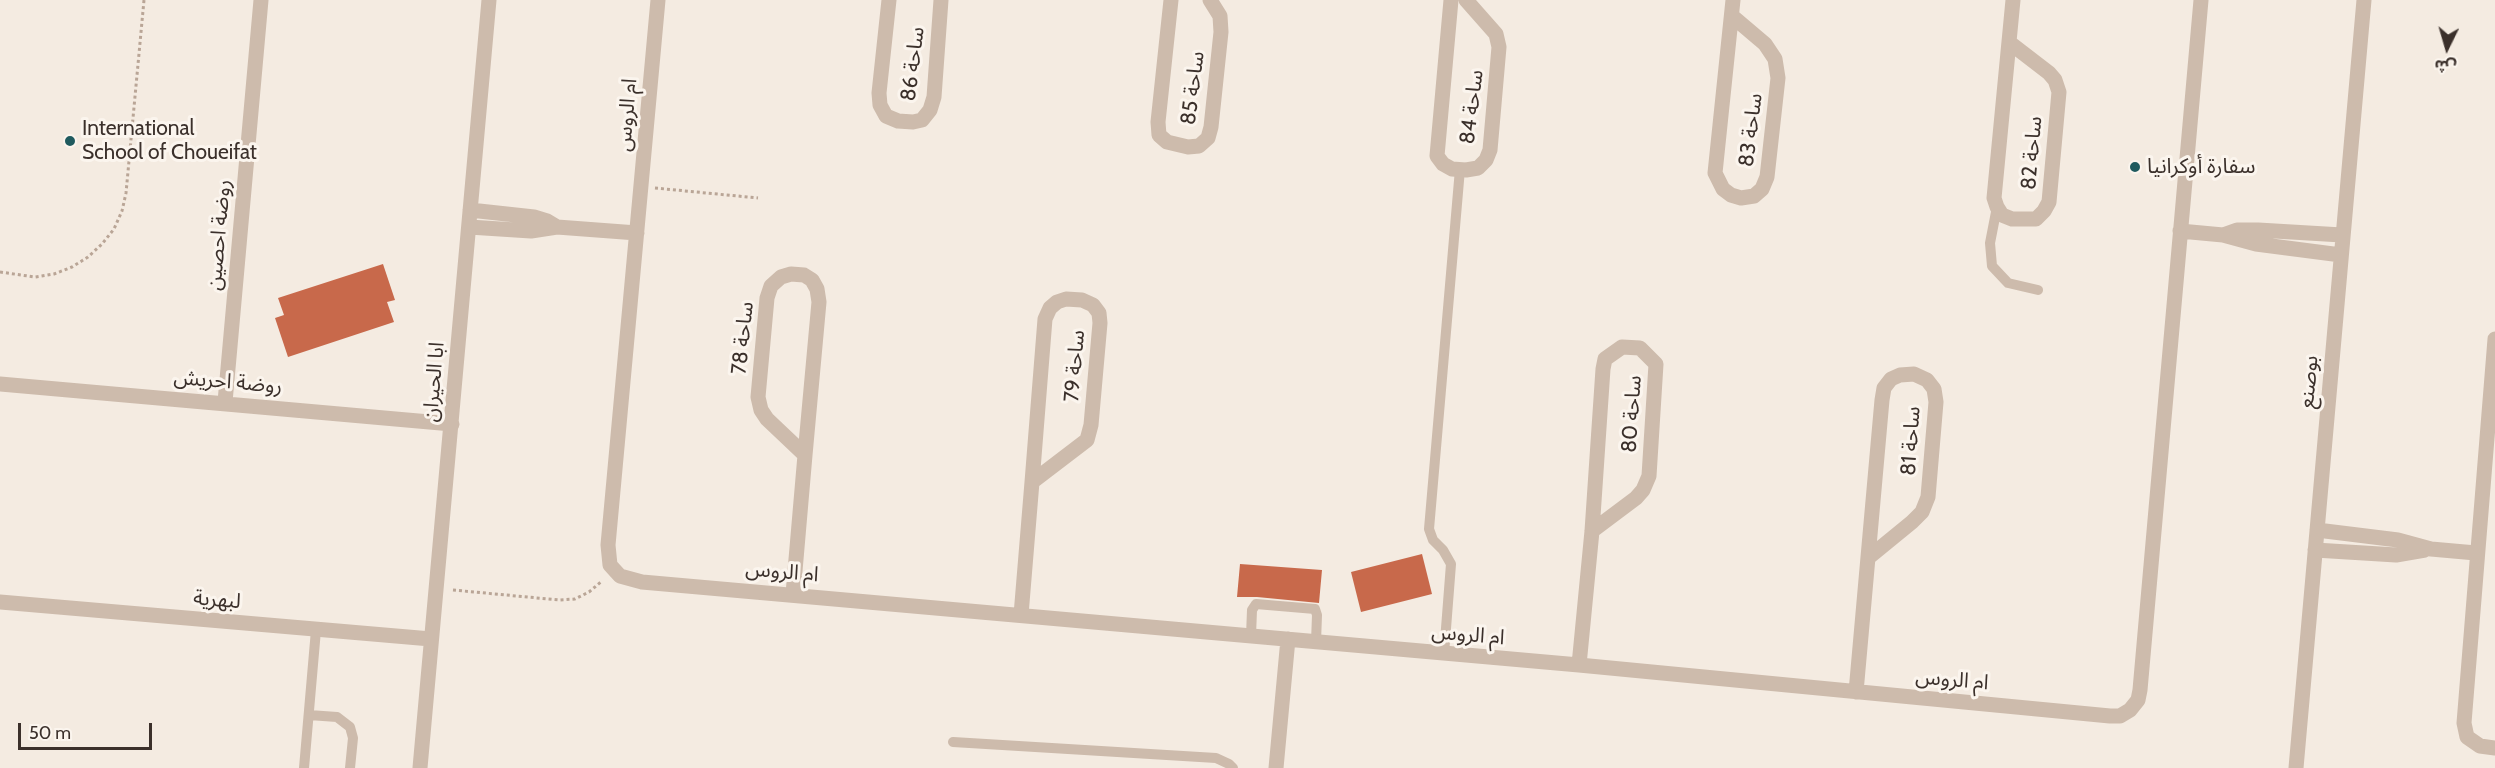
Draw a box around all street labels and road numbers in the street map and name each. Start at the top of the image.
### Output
street label: ساحة 86 [896,25,930,103]
street label: ساحة 85 [1176,50,1210,126]
street label: ساحة 84 [1455,68,1489,146]
street label: ام الروس [611,77,643,153]
street label: ساحة 83 [1734,92,1768,168]
street label: ساحة 82 [2016,115,2048,191]
street label: روضة احصين [202,178,236,292]
street label: ساحة 78 [727,300,759,376]
street label: ساحة 79 [1059,329,1091,403]
street label: ابا الحيران [418,341,450,423]
street label: بوصنع [2294,355,2324,409]
street label: روضة احريش [173,365,283,399]
street label: ساحة 80 [1617,375,1647,453]
street label: ساحة 81 [1896,405,1926,477]
street label: ام الروس [744,556,820,588]
street label: لبهرية [192,585,242,615]
street label: ام الروس [1430,619,1506,651]
street label: ام الروس [1914,664,1990,696]

